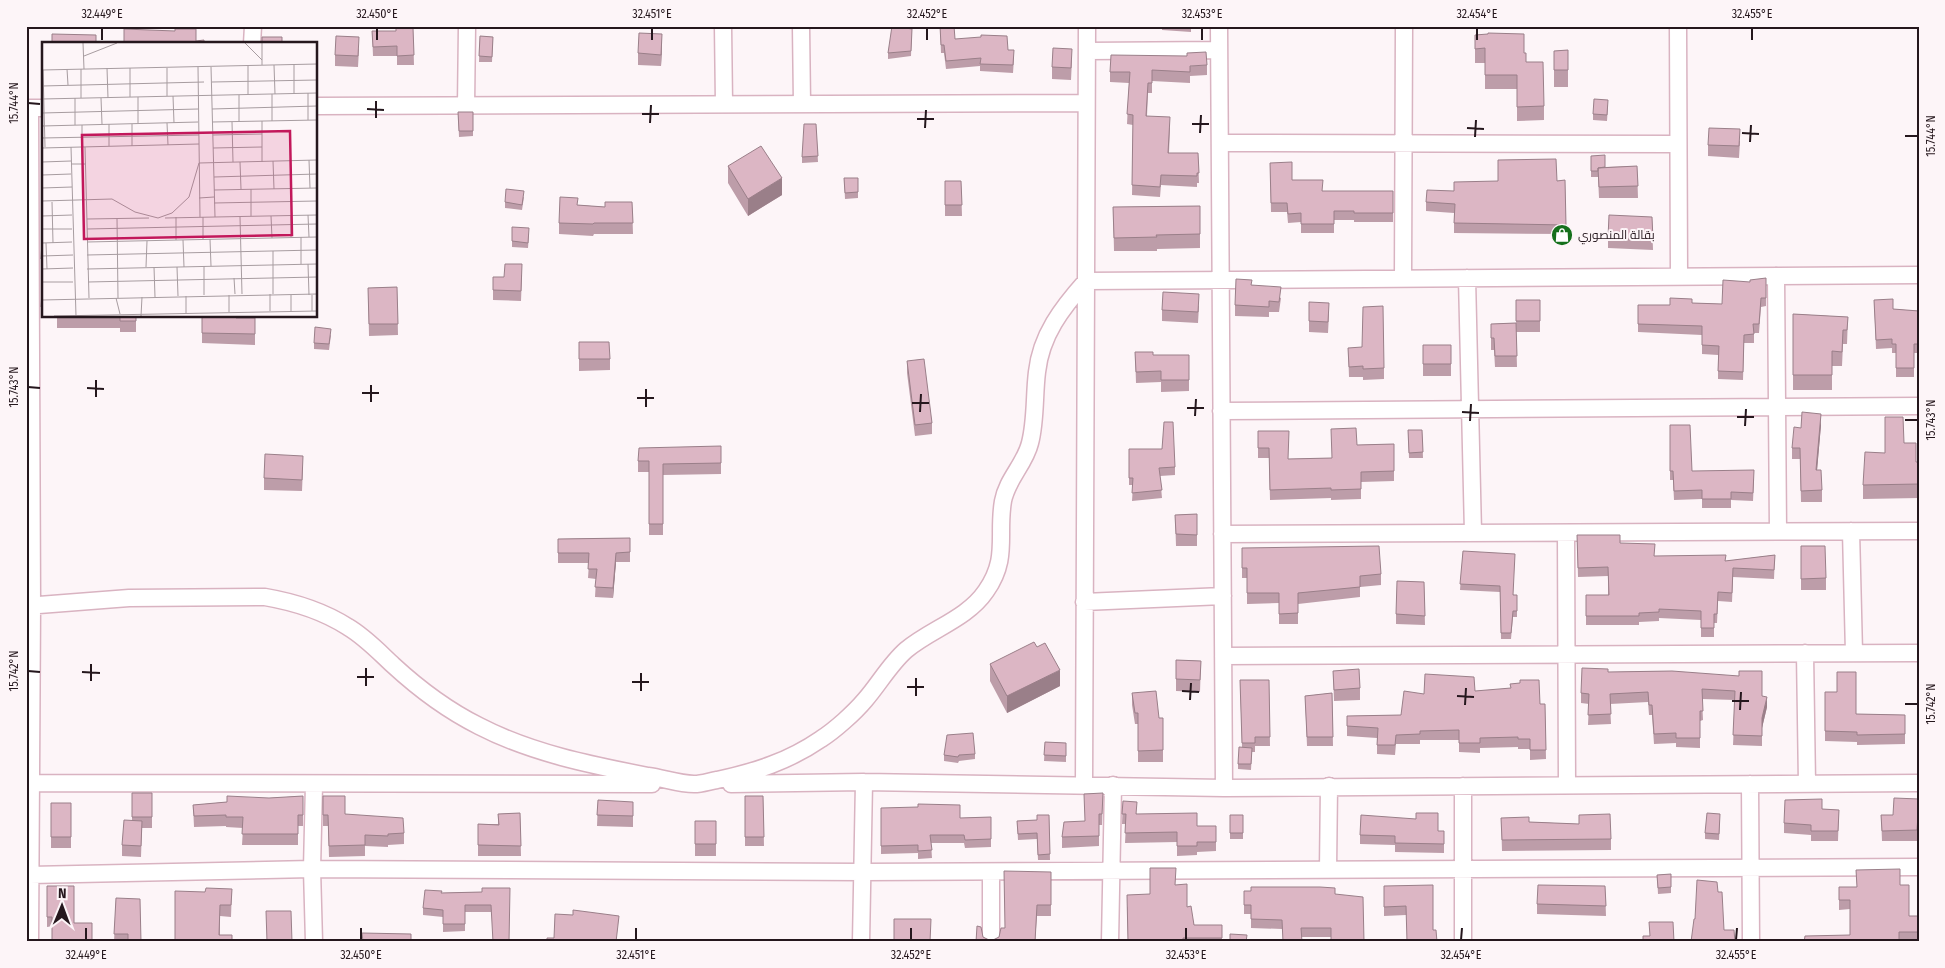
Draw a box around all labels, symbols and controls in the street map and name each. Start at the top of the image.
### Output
text: 32.449°E [81,7,123,21]
text: 32.450°E [356,7,398,21]
text: 32.451°E [632,7,672,21]
text: 32.452°E [907,7,948,21]
text: 32.453°E [1182,7,1223,21]
text: 32.454°E [1456,7,1498,21]
text: 32.455°E [1732,7,1773,21]
inset map [42,42,318,318]
text: 15.744°N [7,82,21,124]
text: 15.744°N [1924,115,1938,157]
shop icon: بقالة المنصوري [1550,223,1574,247]
place label: بقالة المنصوري [1578,228,1655,245]
text: 15.743°N [7,366,21,408]
text: 15.743°N [1924,399,1938,441]
text: 15.742°N [7,650,21,692]
text: 15.742°N [1924,683,1938,725]
north arrow [38,880,88,930]
text: N [58,885,67,902]
text: 32.449°E [65,948,107,962]
text: 32.450°E [340,948,382,962]
text: 32.451°E [616,948,656,962]
text: 32.452°E [891,948,932,962]
text: 32.453°E [1166,948,1207,962]
text: 32.454°E [1440,948,1482,962]
text: 32.455°E [1716,948,1757,962]

